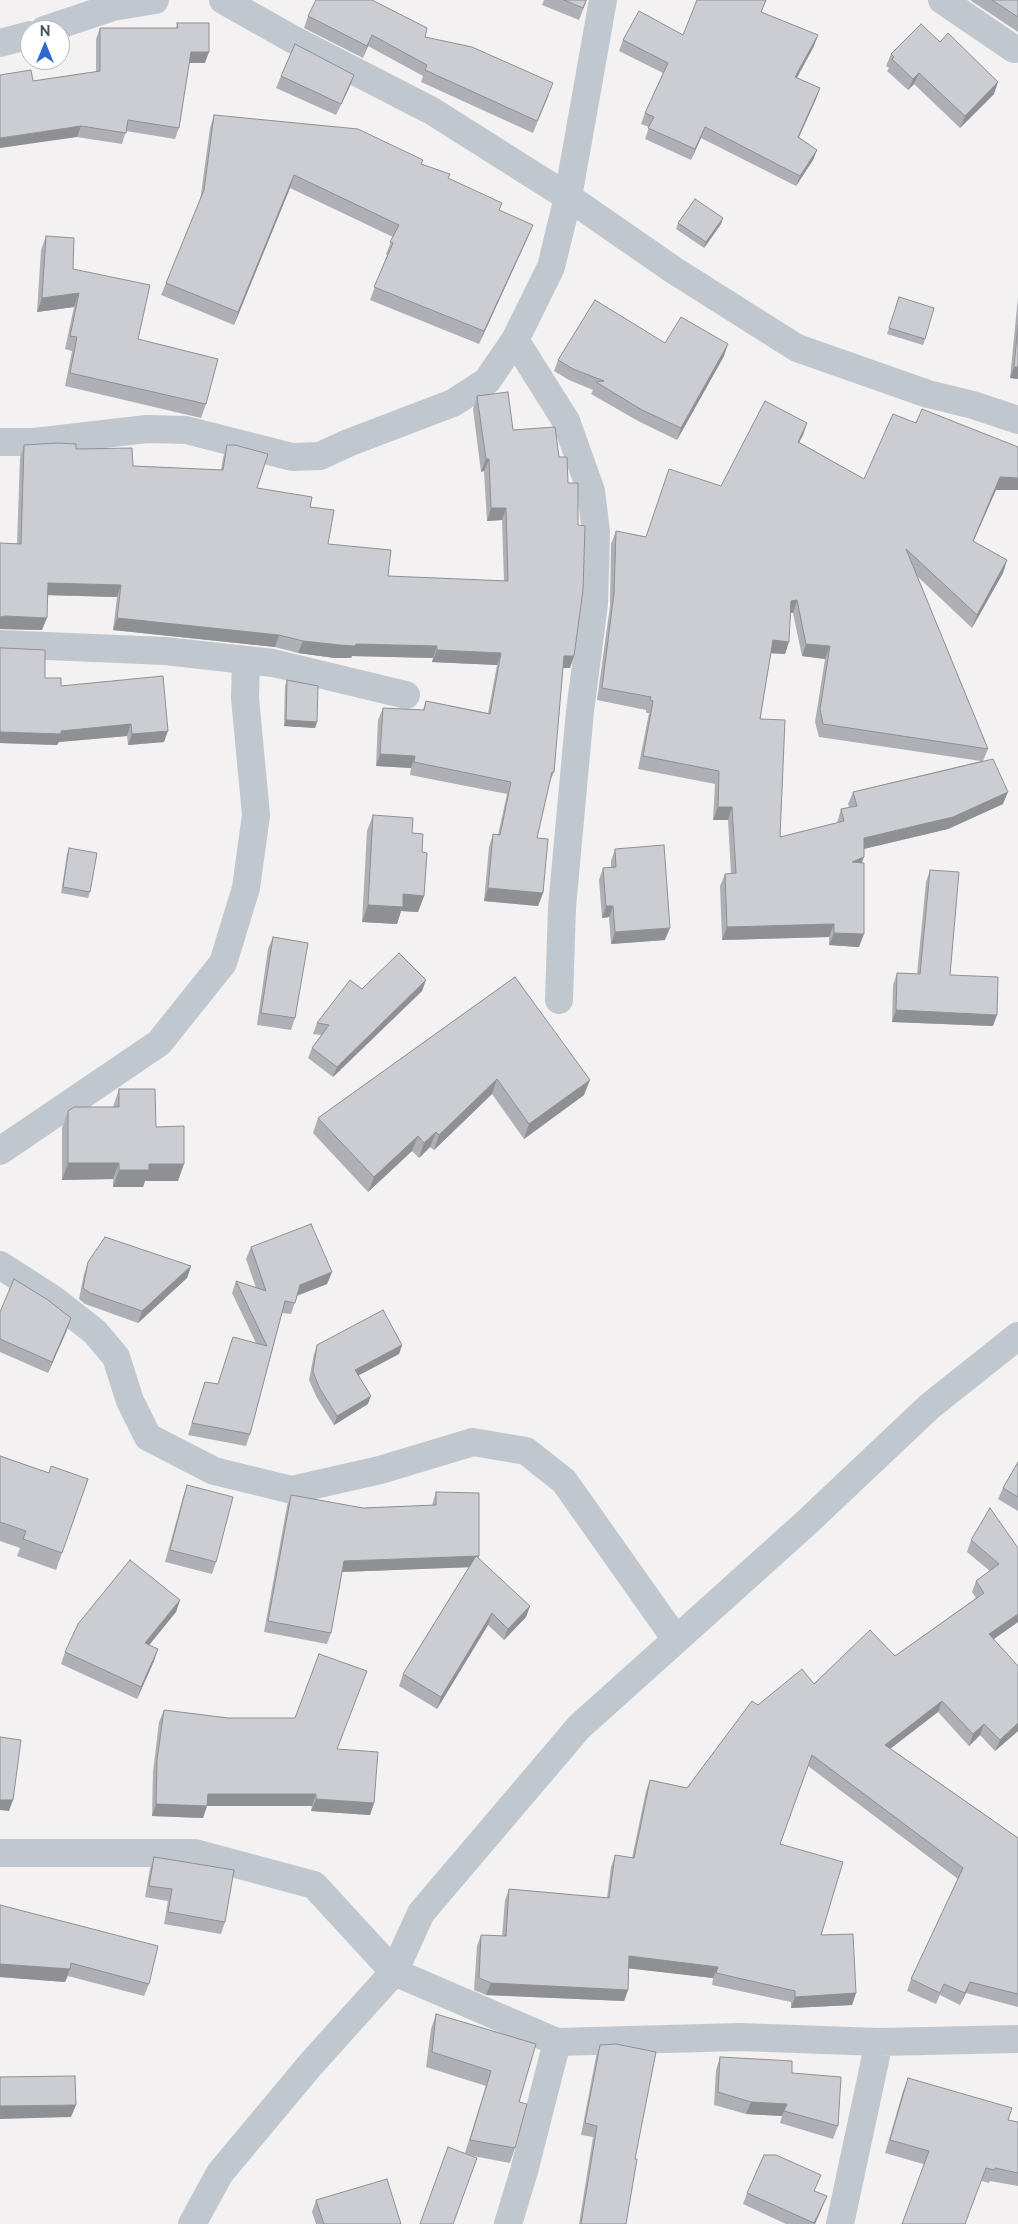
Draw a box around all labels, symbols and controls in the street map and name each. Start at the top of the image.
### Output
north arrow [20,20,70,70]
text: N [40,23,50,39]

